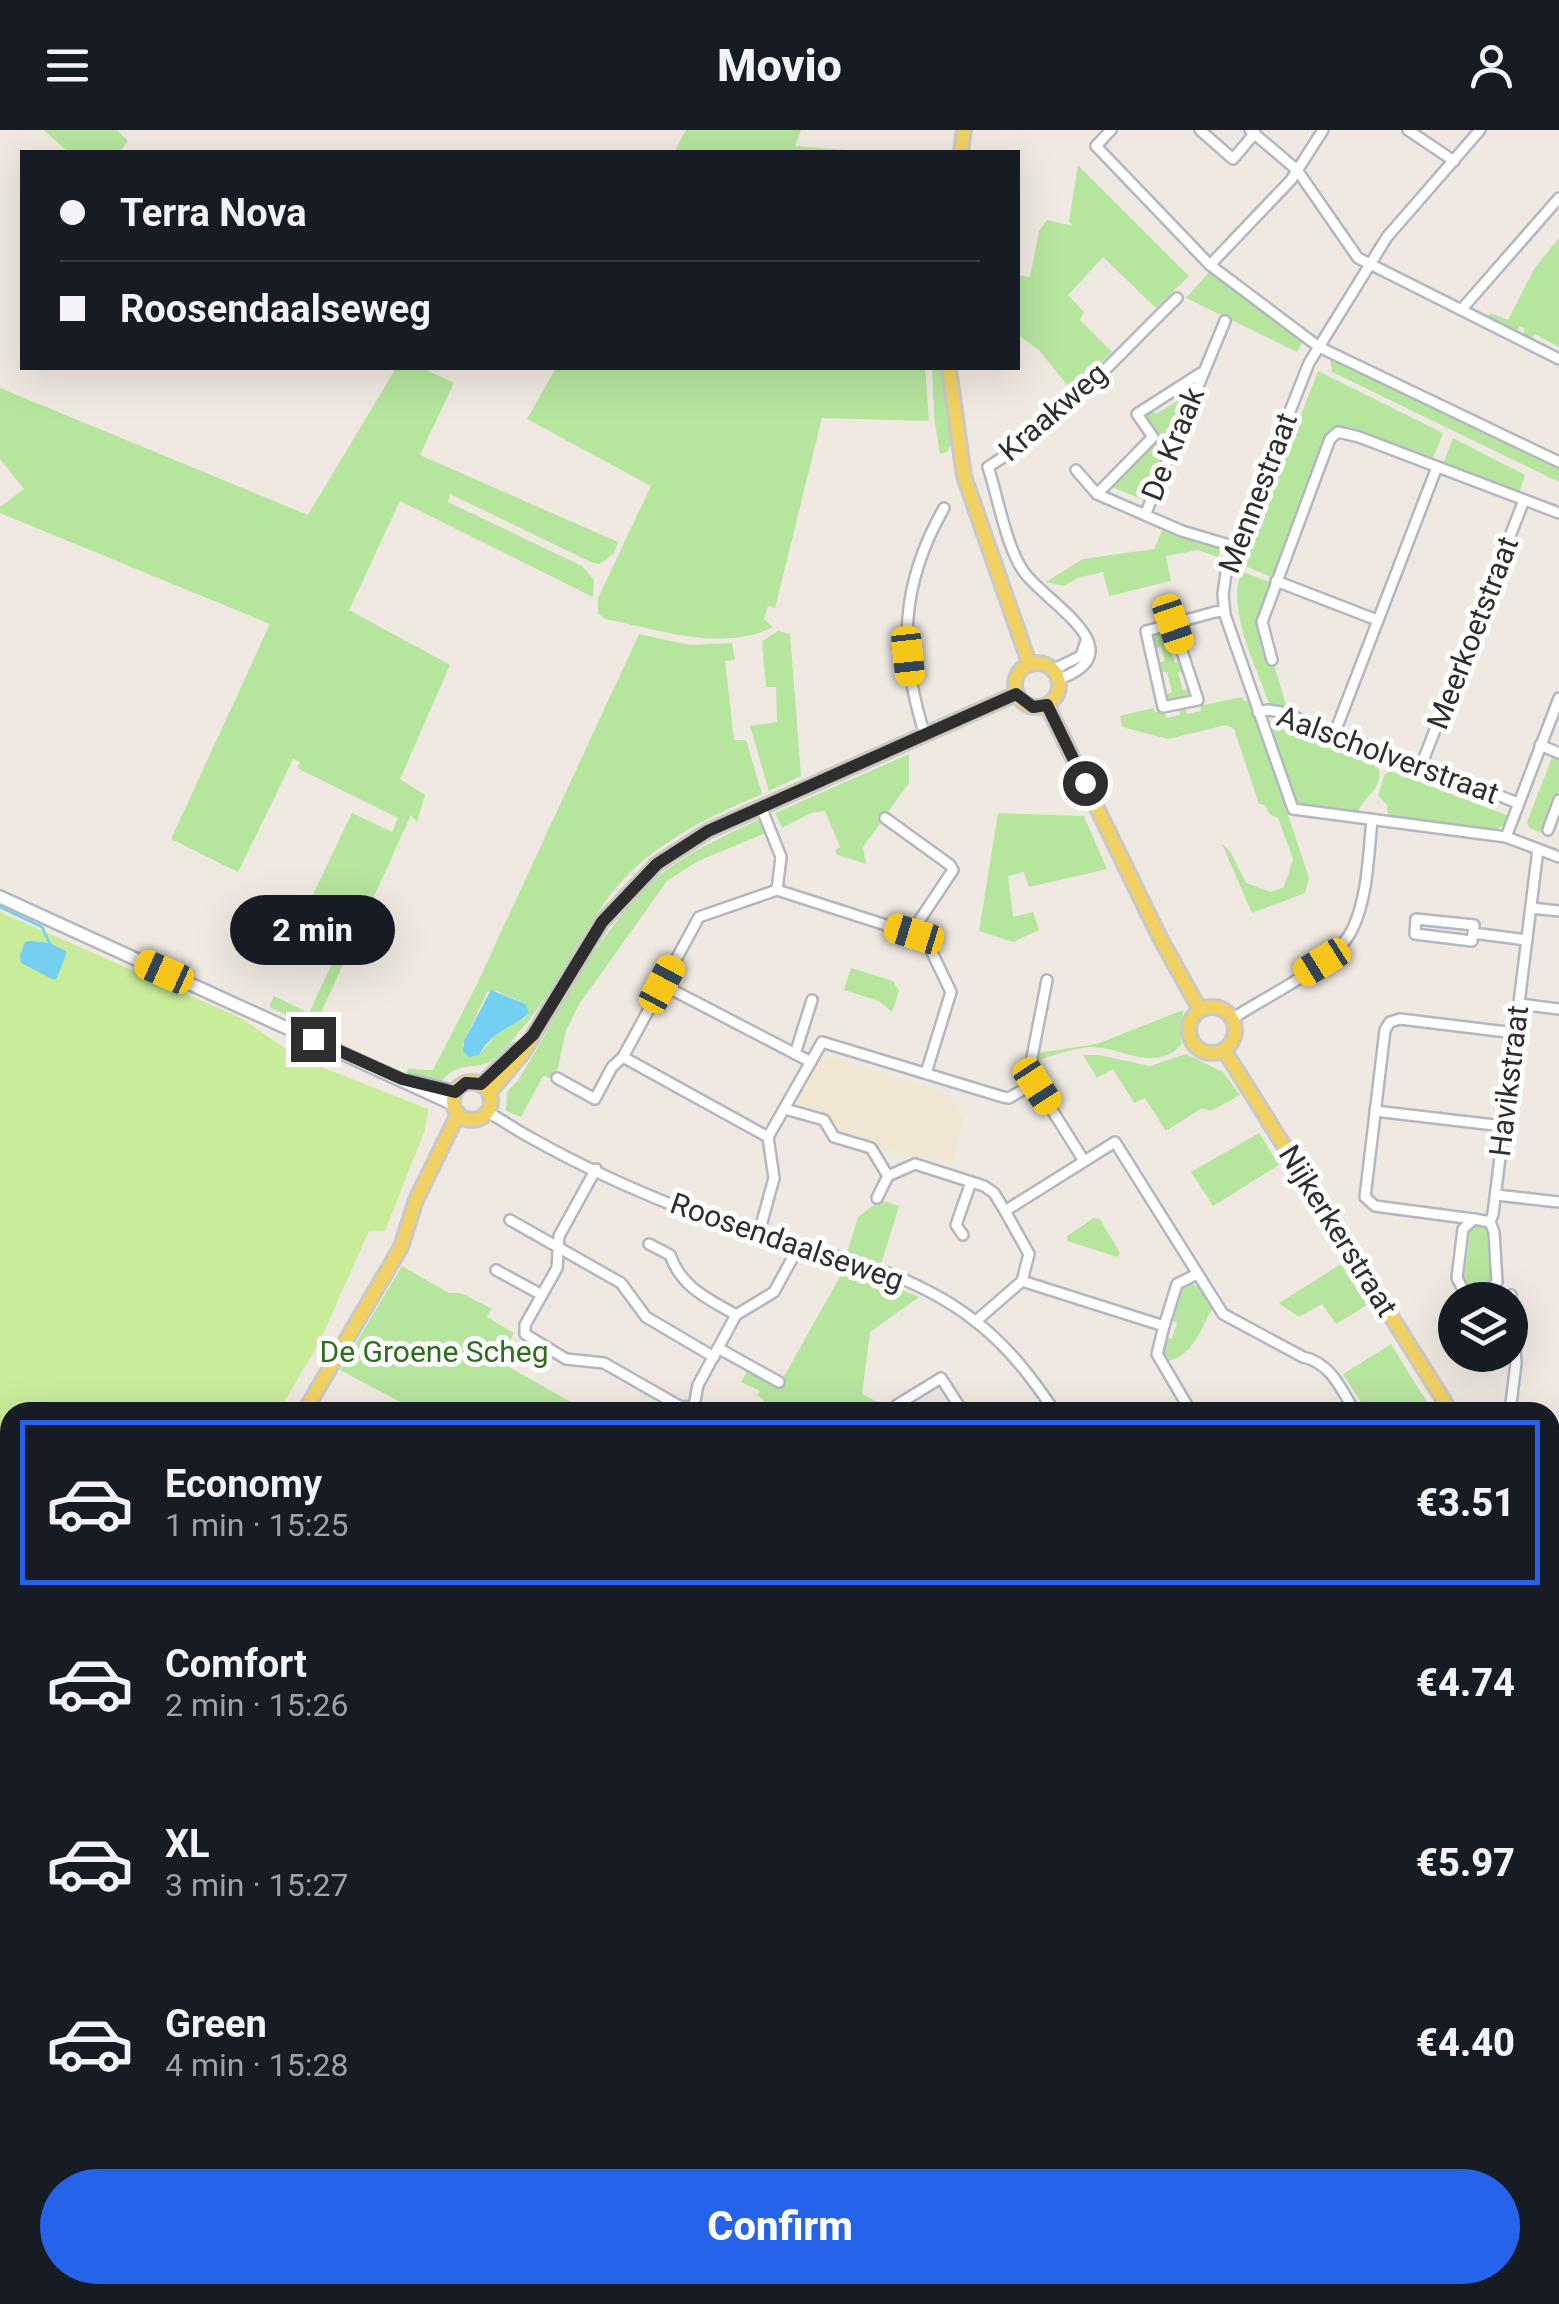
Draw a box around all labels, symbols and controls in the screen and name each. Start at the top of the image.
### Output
icon: menu [40,38,95,93]
icon: person [1464,38,1519,93]
text: Movio [717,39,842,92]
text: Terra Nova [120,191,307,235]
text: Roosendaalseweg [120,287,431,331]
street label: Kraakweg [992,355,1114,468]
street label: De Kraak [1134,381,1211,506]
street label: Mennestraat [1211,408,1304,578]
street label: Meerkoetstraat [1420,532,1525,734]
car [1149,591,1197,657]
car [890,625,926,687]
street label: Aalscholverstraat [1273,698,1504,811]
route start [1063,761,1108,806]
callout: 2 min [230,894,396,964]
text: 2 min [272,911,353,949]
car [881,911,947,957]
car [1289,933,1355,991]
car [130,946,198,998]
car [635,950,689,1018]
street label: Havikstraat [1482,1003,1535,1158]
route end [291,1017,336,1062]
car [1008,1053,1066,1119]
street label: Nijkerkerstraat [1272,1139,1405,1323]
street label: Roosendaalseweg [666,1185,908,1298]
map controls [1438,1282,1528,1372]
button: layers [1438,1282,1528,1372]
park label: De Groene Scheg [319,1334,549,1369]
icon: car [45,1458,135,1548]
text: Economy [165,1462,322,1506]
text: €3.51 [1416,1481,1515,1525]
text: 1 min · 15:25 [165,1506,348,1544]
icon: car [45,1638,135,1728]
text: Comfort [165,1642,307,1686]
text: €4.74 [1416,1661,1515,1705]
text: 2 min · 15:26 [165,1686,348,1724]
icon: car [45,1818,135,1908]
text: XL [165,1822,210,1866]
text: €5.97 [1416,1841,1515,1885]
text: 3 min · 15:27 [165,1866,348,1904]
icon: car [45,1998,135,2088]
text: Green [165,2002,267,2046]
text: €4.40 [1416,2021,1515,2065]
text: 4 min · 15:28 [165,2046,348,2084]
button: Confirm [40,2169,1520,2284]

